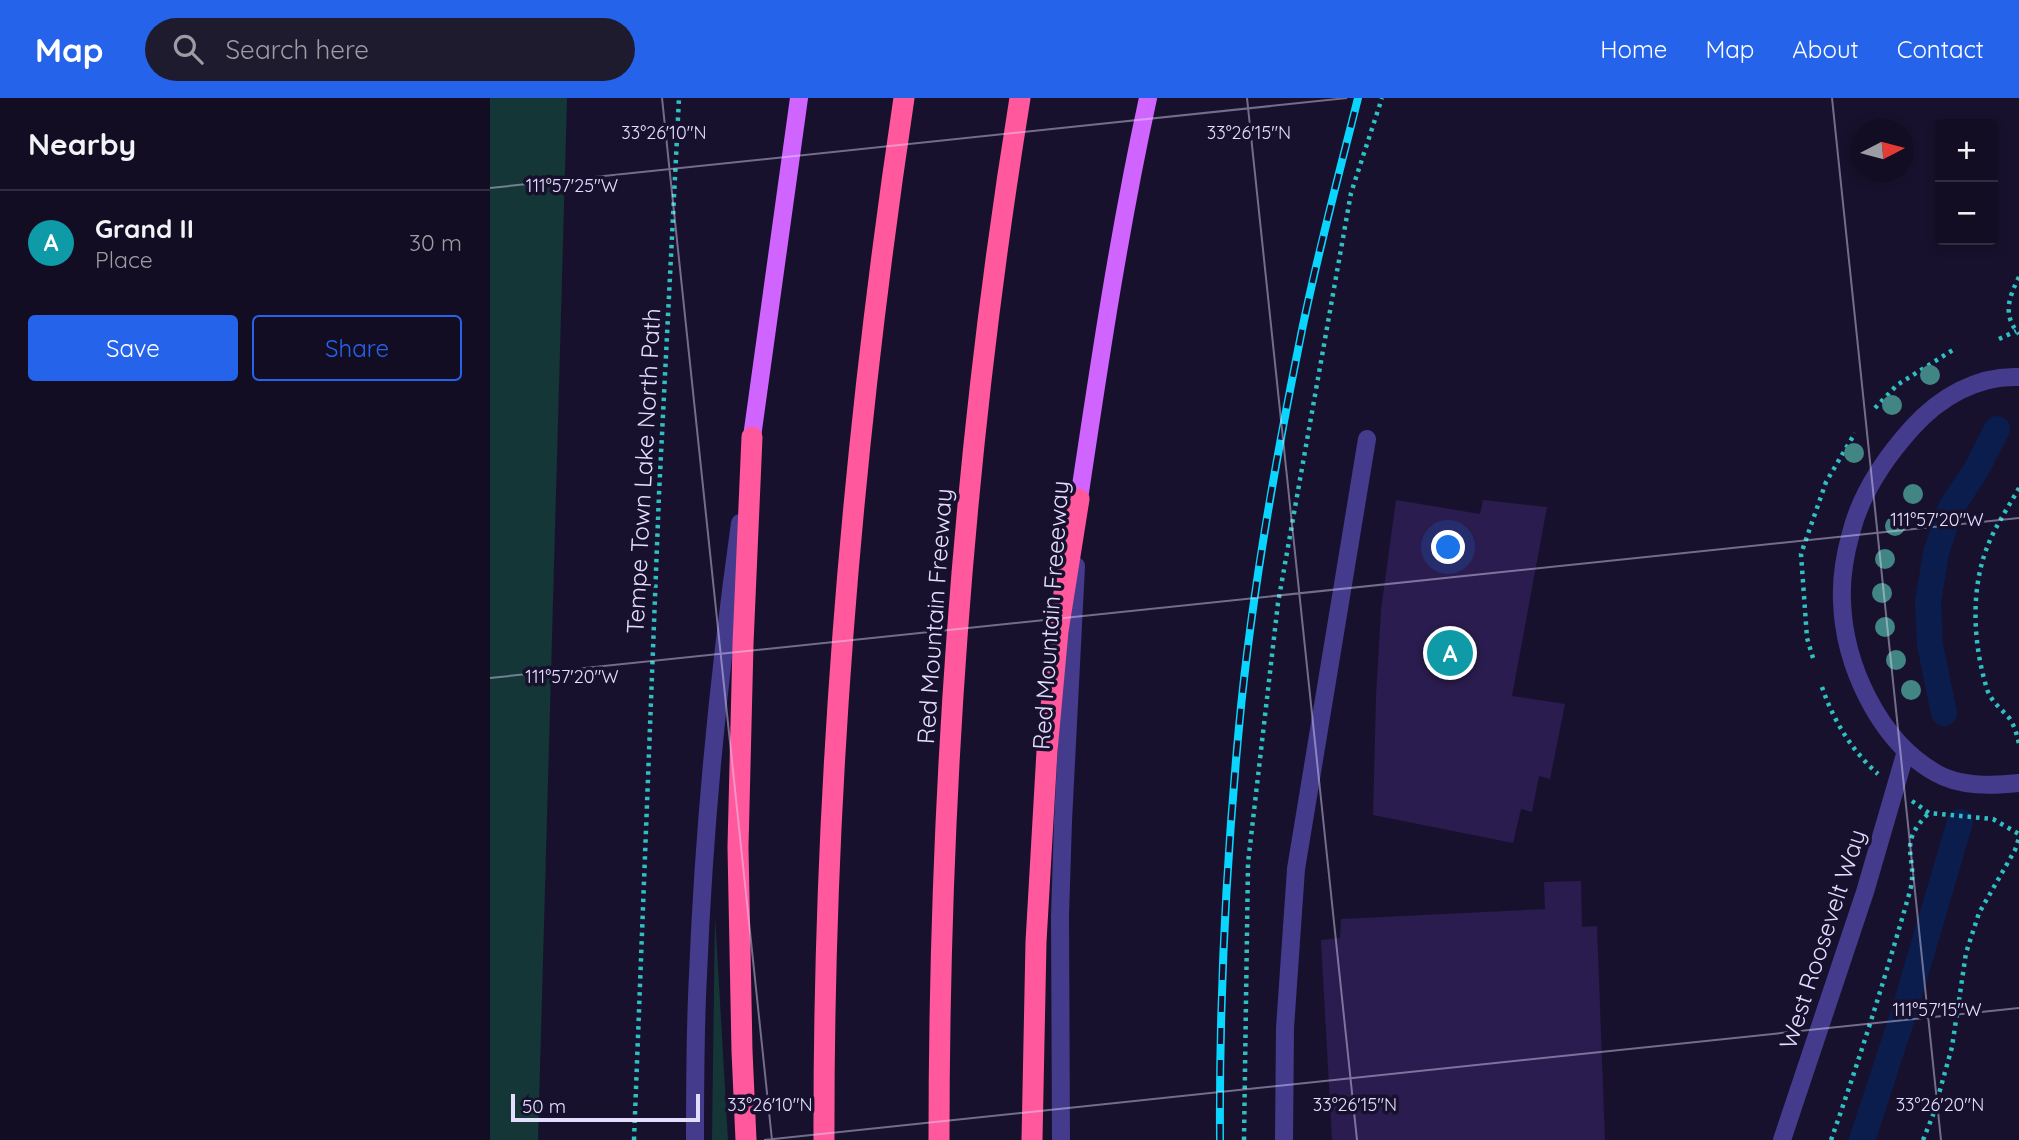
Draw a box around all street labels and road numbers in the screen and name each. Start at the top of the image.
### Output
street label: Tempe Town Lake North Path [619,307,667,635]
street label: Red Mountain Freeeway [1026,479,1074,751]
street label: Red Mountain Freeway [910,487,958,745]
street label: West Roosevelt Way [1772,825,1872,1053]

